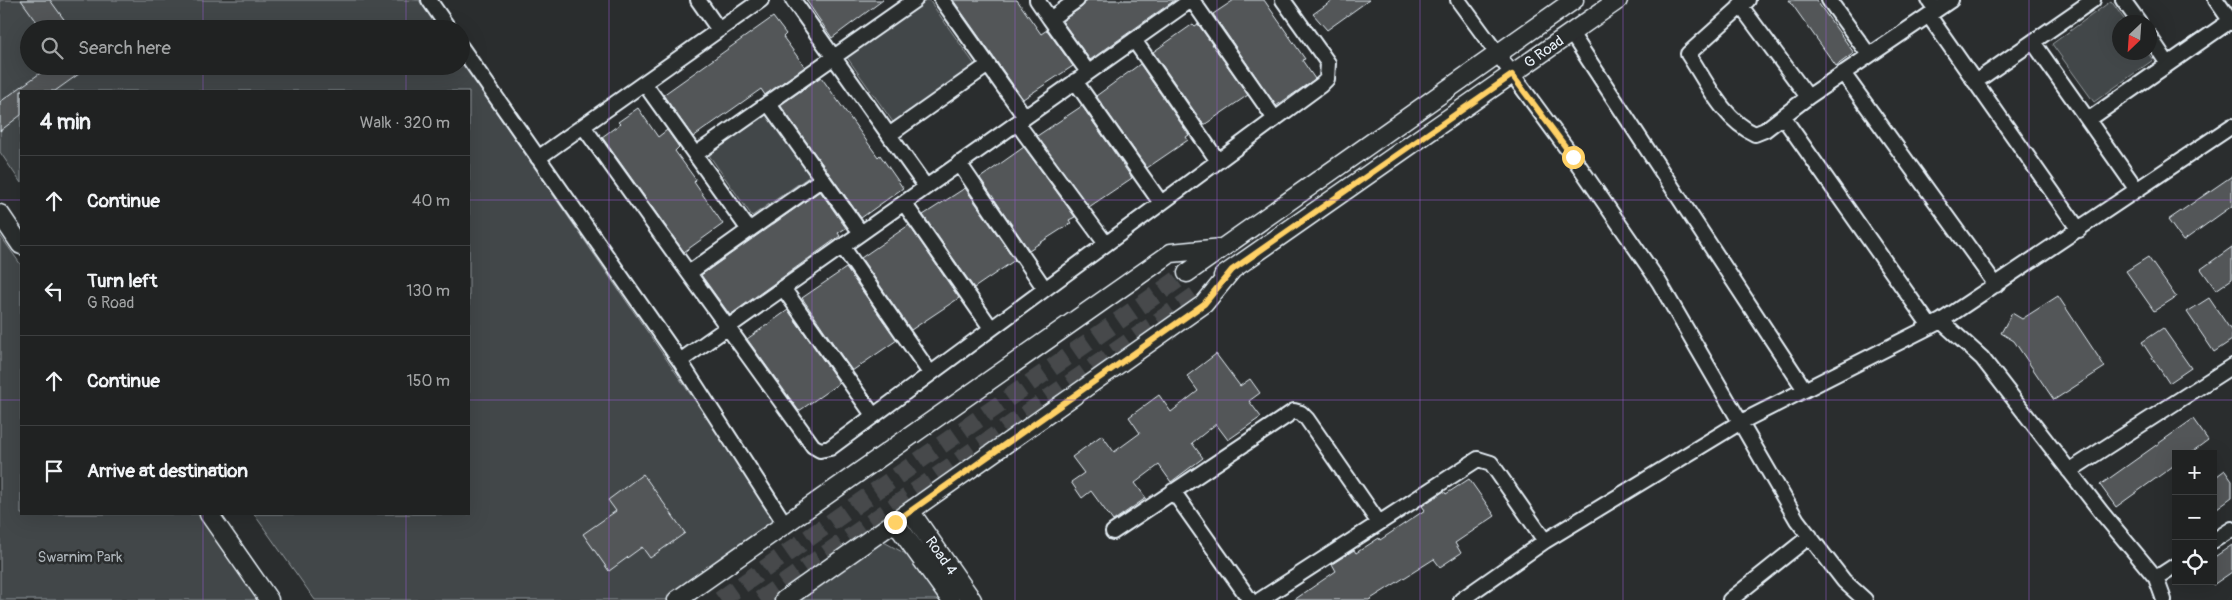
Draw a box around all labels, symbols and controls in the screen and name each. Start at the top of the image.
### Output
north arrow [2112,15,2157,60]
search box [20,20,470,75]
street label: G Road [1520,32,1568,72]
icon: search [38,34,66,62]
text: Search here [78,36,171,60]
text: 4 min [40,109,91,136]
text: Walk · 320 m [360,113,450,133]
route start [1562,146,1585,169]
icon: ahead [40,187,68,215]
text: Continue [87,189,160,213]
text: 40 m [412,191,450,211]
text: Turn left [87,269,157,293]
icon: left [40,277,68,305]
text: 130 m [406,281,450,301]
text: G Road [87,293,134,313]
icon: ahead [40,367,68,395]
text: Continue [87,369,160,393]
text: 150 m [406,371,450,391]
map controls [2172,450,2217,585]
button: + [2172,450,2217,495]
icon: arrive [40,457,68,485]
text: Arrive at destination [87,459,248,483]
button: − [2172,495,2217,540]
route end [884,511,907,534]
street label: Road 4 [921,533,961,579]
button: locate [2172,540,2217,585]
park label: Swarnim Park [38,548,123,567]

